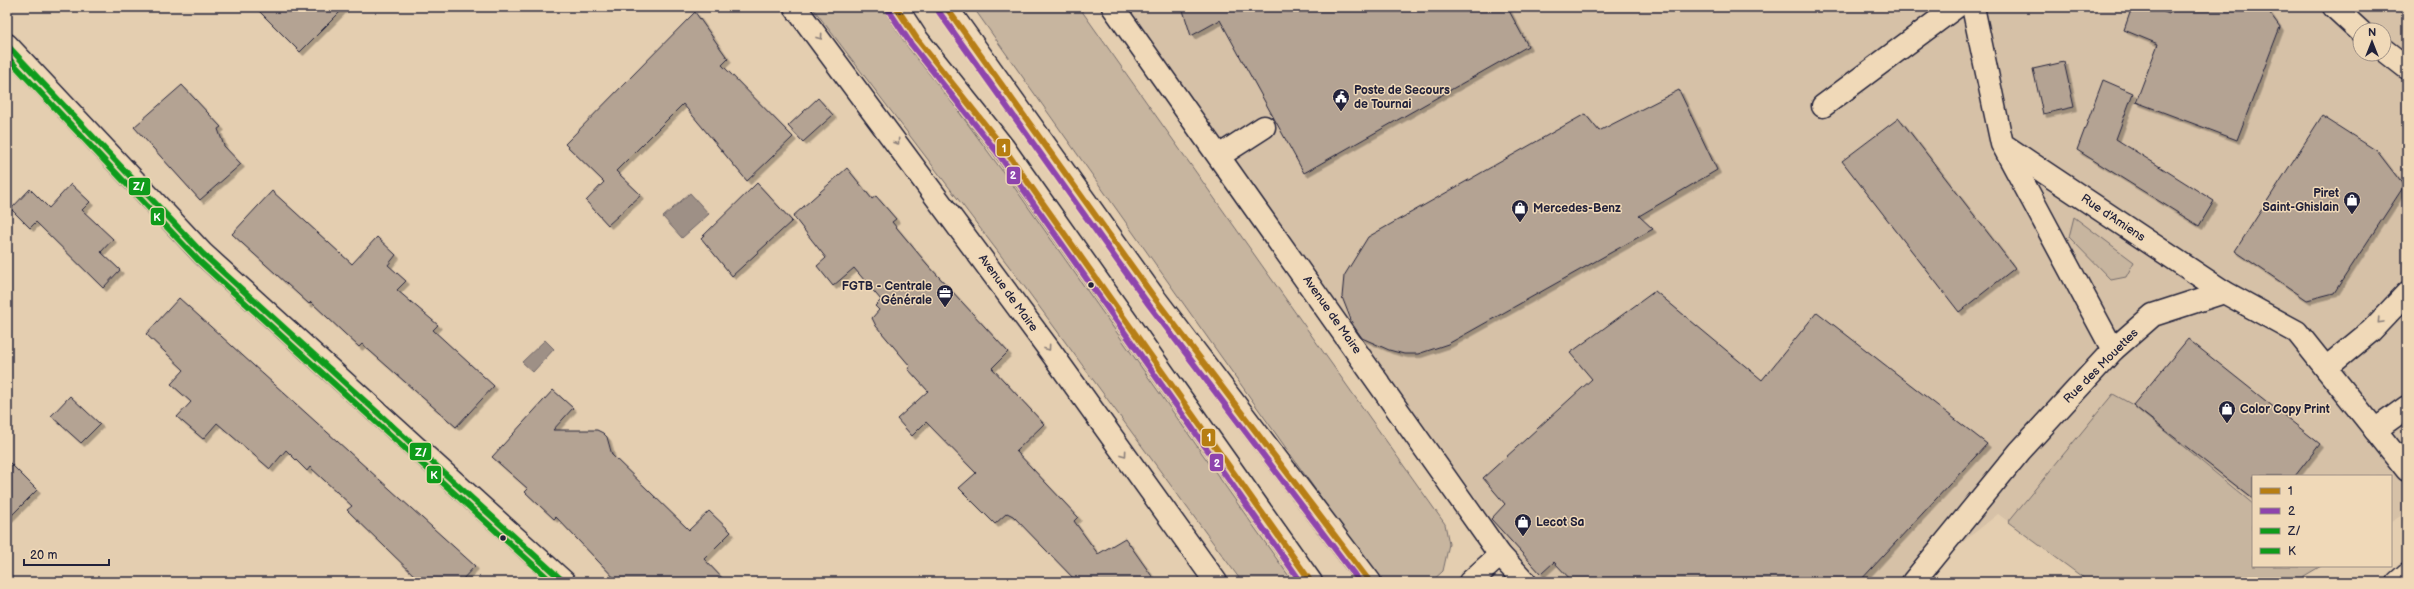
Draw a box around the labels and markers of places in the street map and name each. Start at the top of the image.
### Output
place label: Poste de Secours de Tournai [1354,83,1450,112]
public building icon: Poste de Secours de Tournai [1331,87,1351,112]
place label: Piret Saint-Ghislain [2263,186,2339,215]
shop icon: Piret Saint-Ghislain [2342,190,2362,215]
shop icon: Mercedes-Benz [1510,198,1530,223]
place label: Mercedes-Benz [1533,201,1621,216]
place label: FGTB - Centrale Générale [842,279,932,308]
unlabelled marker [1086,280,1096,290]
office icon: FGTB - Centrale Générale [935,283,955,308]
shop icon: Color Copy Print [2217,399,2237,424]
place label: Color Copy Print [2240,402,2330,417]
shop icon: Lecot Sa [1513,512,1533,537]
place label: Lecot Sa [1536,515,1585,530]
unlabelled marker [498,533,508,543]

